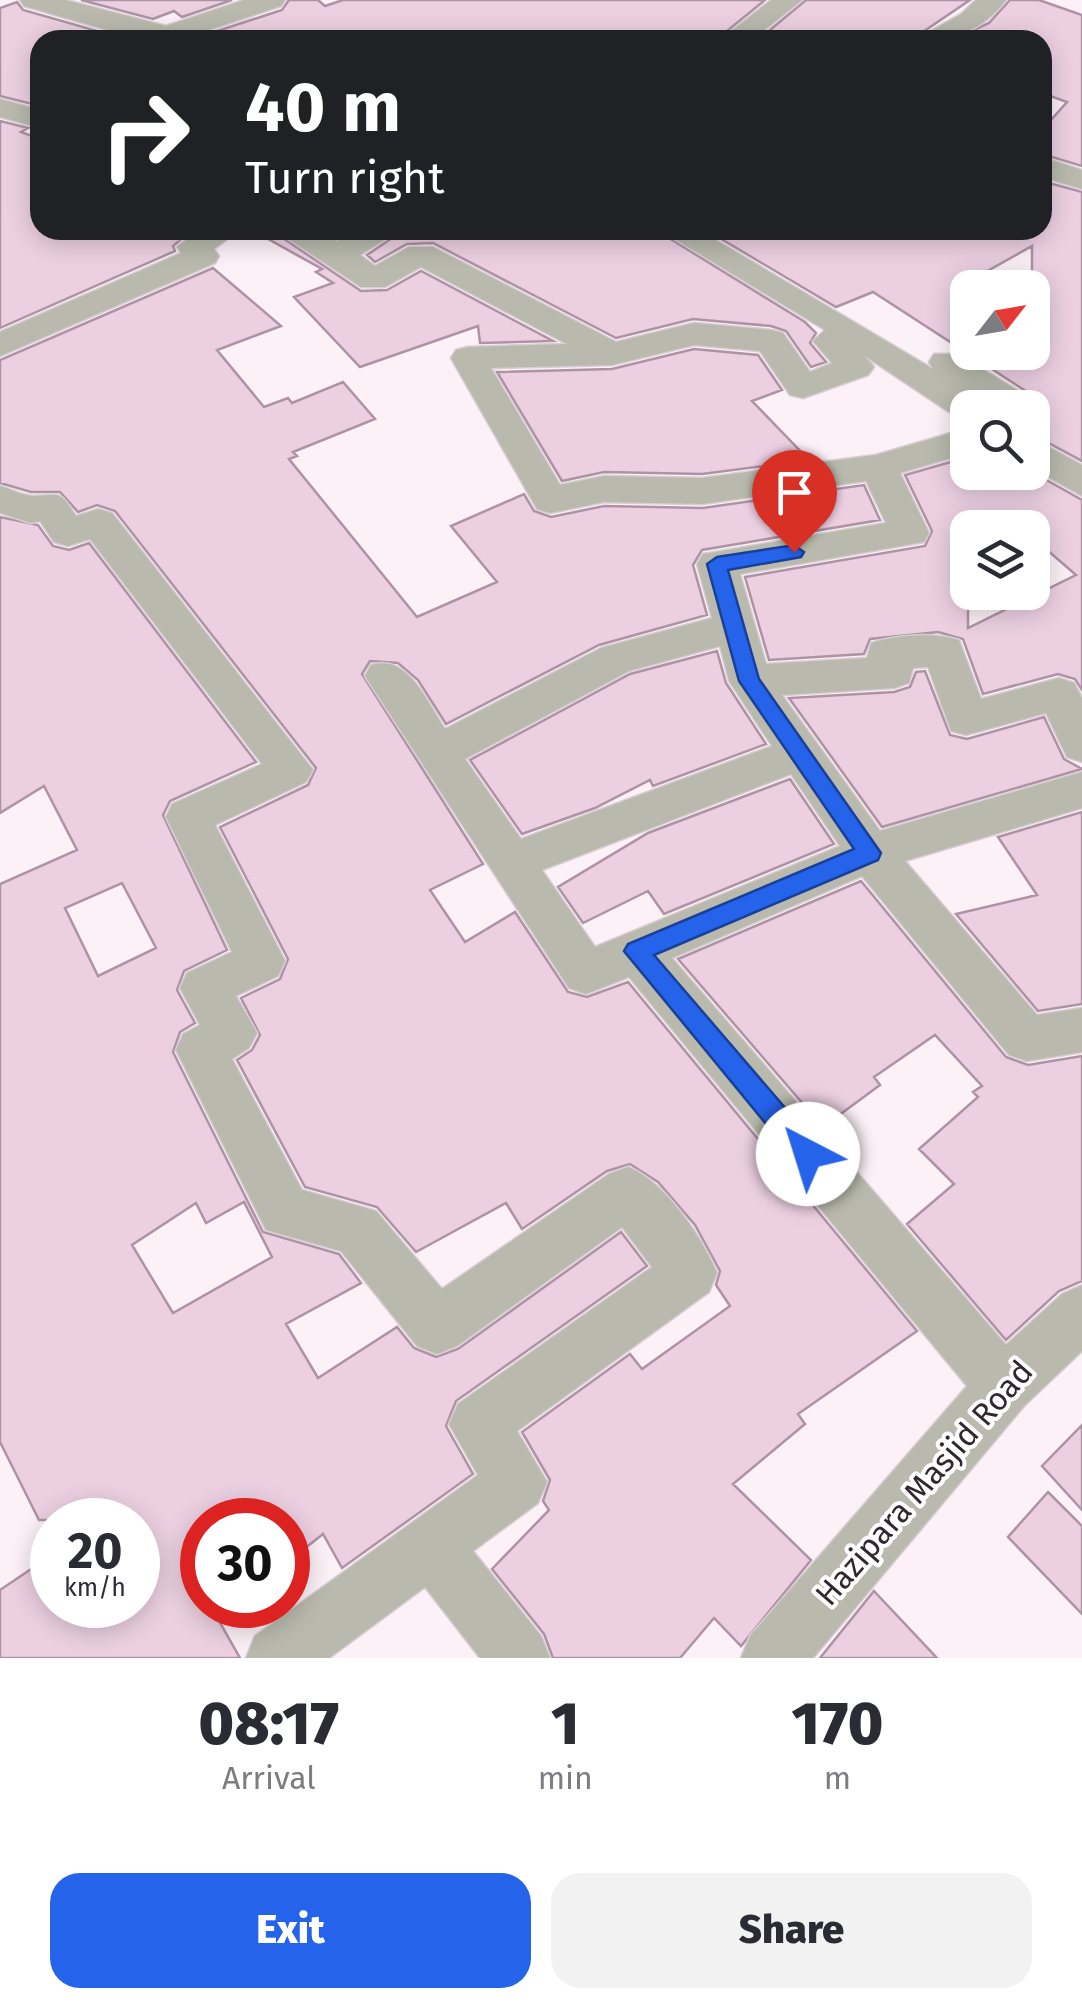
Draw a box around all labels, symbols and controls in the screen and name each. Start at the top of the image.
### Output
text: 40 m [245,66,401,150]
icon: right [80,70,210,200]
text: Turn right [245,151,444,205]
north arrow [950,270,1050,370]
map controls [950,270,1050,610]
button: search [950,390,1050,490]
pin [752,450,837,553]
icon: arrive [767,465,822,520]
button: layers [950,510,1050,610]
position arrow [756,1102,860,1206]
street label: Hazipara Masjid Road [807,1353,1041,1613]
speed limit sign: 30 [180,1498,310,1628]
text: 20 [67,1521,123,1581]
text: km/h [64,1573,126,1603]
text: 08:17 [199,1688,339,1760]
text: 1 [551,1688,579,1760]
text: 170 [791,1688,883,1760]
text: Arrival [222,1759,316,1797]
text: min [538,1759,593,1797]
text: m [824,1759,851,1797]
button: Exit [50,1873,531,1988]
button: Share [551,1873,1032,1988]

